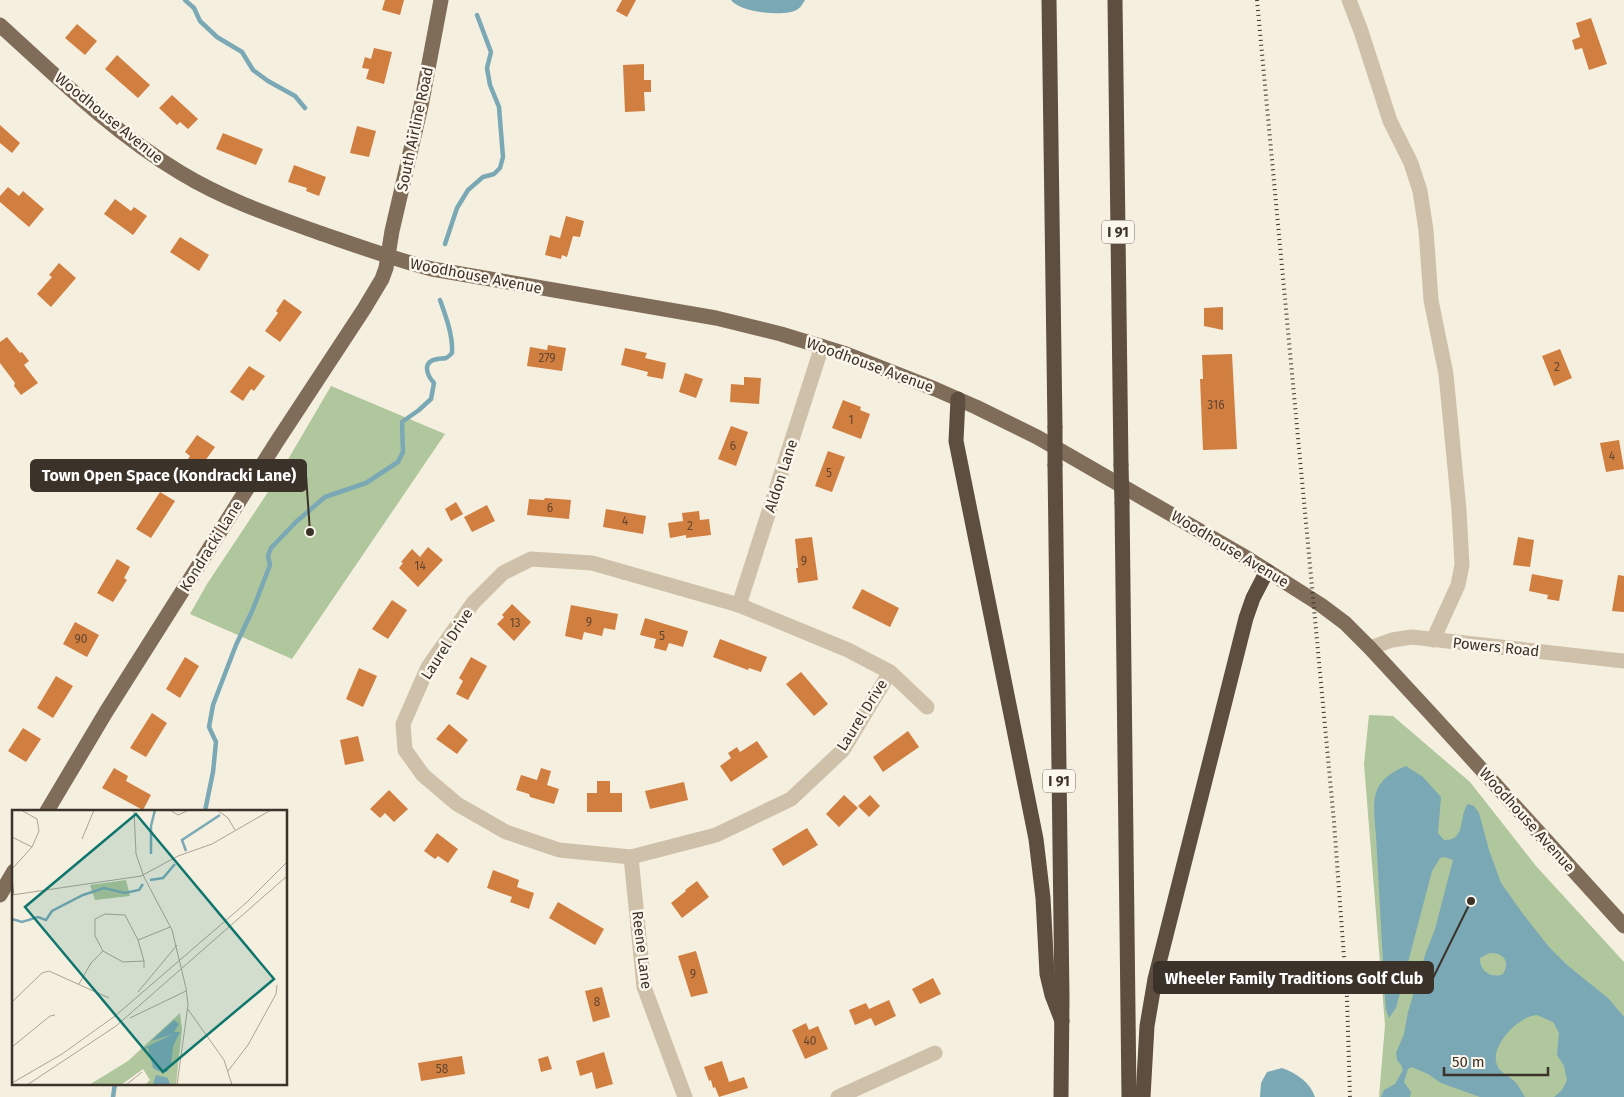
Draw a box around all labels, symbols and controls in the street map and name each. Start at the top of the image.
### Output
street label: South Airline Road [393,65,437,193]
street label: Woodhouse Avenue [51,69,167,167]
road number: I 91 [1102,220,1134,243]
street label: Woodhouse Avenue [409,254,543,298]
street label: Woodhouse Avenue [804,334,936,396]
house number: 279 [538,351,556,365]
house number: 2 [1554,360,1560,374]
house number: 316 [1207,398,1225,412]
house number: 1 [848,413,854,427]
street label: Aldon Lane [761,437,801,515]
house number: 6 [730,439,736,453]
house number: 4 [1609,449,1616,463]
callout: Town Open Space (Kondracki Lane) [31,460,306,491]
text: Town Open Space (Kondracki Lane) [42,466,296,485]
house number: 5 [826,466,832,480]
street label: Kondracki Lane [176,497,246,595]
house number: 6 [547,501,553,515]
street label: Woodhouse Avenue [1168,507,1292,591]
house number: 4 [622,514,629,528]
house number: 2 [687,519,693,533]
house number: 9 [801,554,807,568]
house number: 14 [414,559,426,573]
street label: Laurel Drive [417,605,477,683]
house number: 9 [586,615,592,629]
house number: 13 [509,616,521,630]
house number: 5 [659,629,665,643]
house number: 90 [75,632,88,646]
street label: Powers Road [1452,633,1540,661]
street label: Laurel Drive [833,676,891,754]
street label: Woodhouse Avenue [1475,764,1579,876]
road number: I 91 [1043,769,1075,792]
inset map [12,810,288,1084]
street label: Reene Lane [628,910,656,990]
callout: Wheeler Family Traditions Golf Club [1154,962,1433,993]
house number: 9 [690,967,696,981]
text: Wheeler Family Traditions Golf Club [1165,969,1423,988]
house number: 8 [594,995,601,1009]
house number: 40 [803,1034,817,1048]
scale bar [1444,1044,1548,1076]
text: 50 m [1452,1053,1485,1071]
house number: 58 [436,1062,449,1076]

